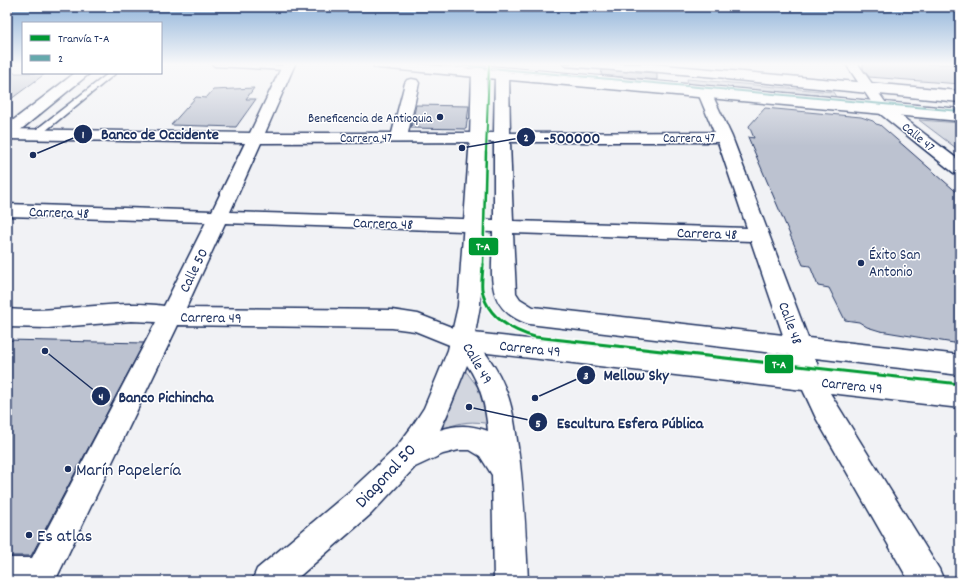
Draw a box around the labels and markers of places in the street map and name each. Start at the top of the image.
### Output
place label: Beneficencia de Antioquia [308,110,433,129]
marker: Beneficencia de Antioquia [435,112,445,122]
callout: Banco de Occidente [73,120,227,148]
callout: -500000 [516,123,608,151]
place label: Éxito San Antonio [869,245,920,284]
marker: Éxito San Antonio [856,258,866,268]
callout: Mellow Sky [576,361,677,389]
callout: Banco Pichincha [91,382,222,410]
callout: Escultura Esfera Pública [528,408,711,436]
place label: Marín Papelería [76,459,181,484]
marker: Marín Papelería [63,464,73,474]
place label: Es atlas [37,525,92,550]
marker: Es atlas [24,530,34,540]

